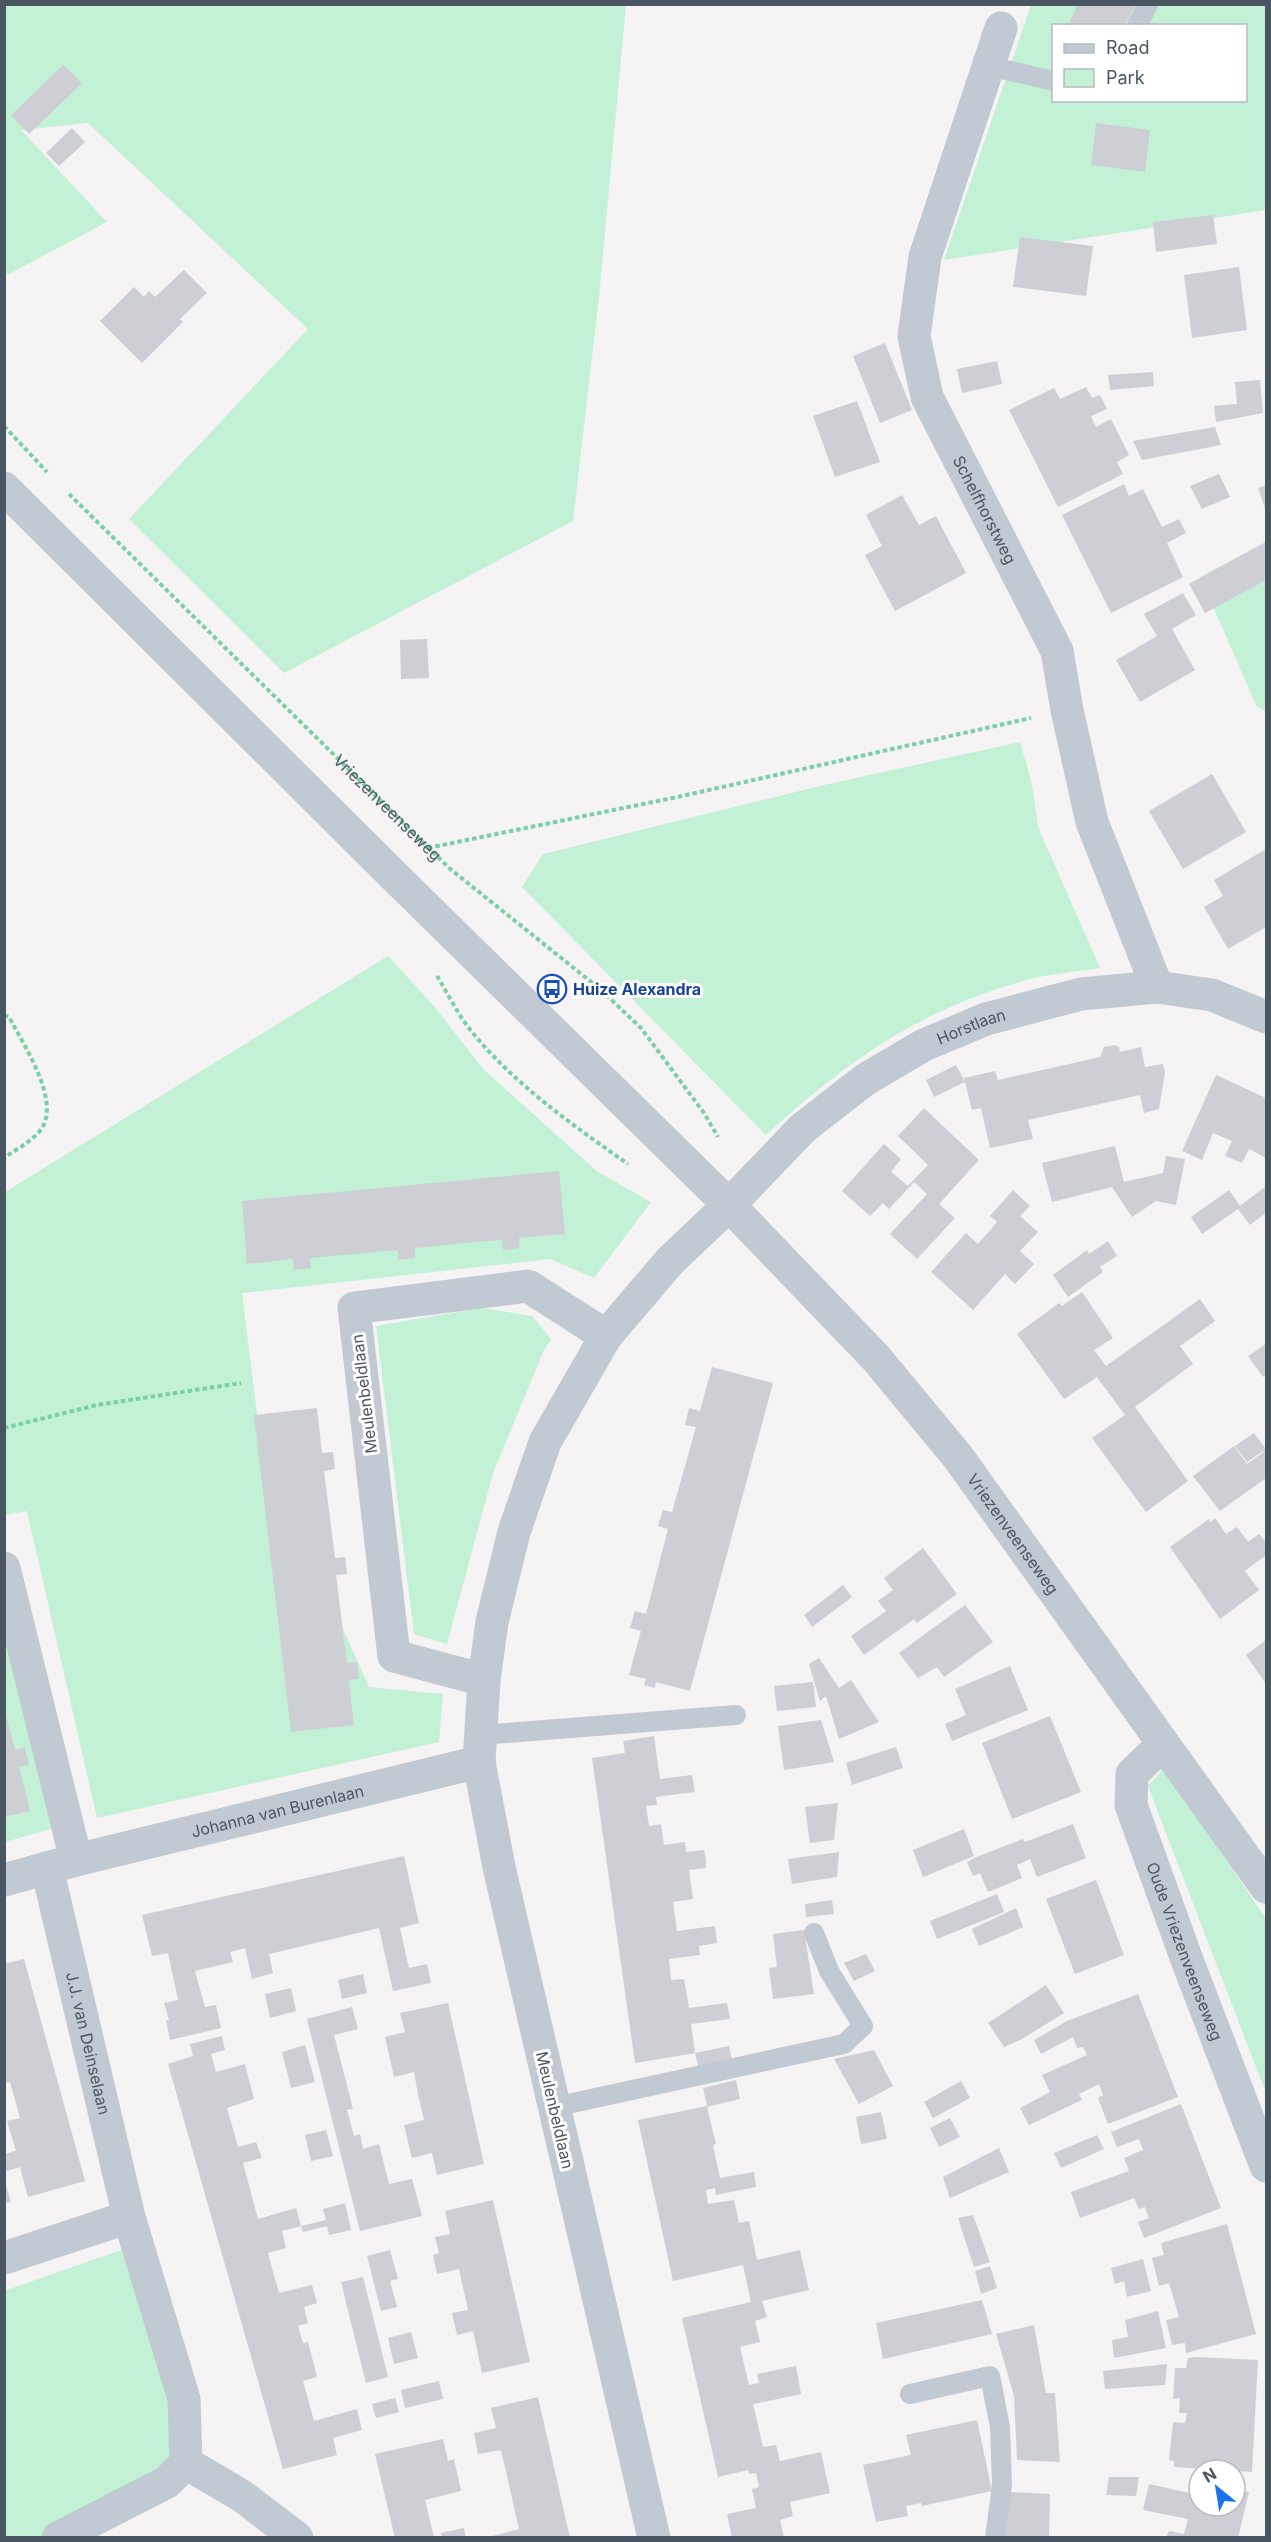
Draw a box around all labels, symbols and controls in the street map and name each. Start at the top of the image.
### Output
legend [1052,24,1247,102]
text: Road [1106,37,1149,58]
text: Park [1106,67,1145,88]
street label: Schelfhorstweg [949,452,1021,567]
street label: Vriezenveenseweg [329,750,446,865]
bus stop icon: Huize Alexandra [536,973,568,1005]
place label: Huize Alexandra [573,979,701,999]
street label: Horstlaan [934,1004,1008,1049]
street label: Meulenbeldlaan [347,1333,381,1455]
street label: Vriezenveenseweg [963,1470,1063,1598]
street label: Johanna van Burenlaan [189,1780,366,1842]
street label: Oude Vriezenveenseweg [1142,1859,1227,2043]
street label: J.J. van Deinselaan [62,1970,115,2117]
street label: Meulenbeldlaan [532,2049,578,2171]
north arrow [1187,2458,1247,2518]
text: N [1199,2463,1220,2487]

